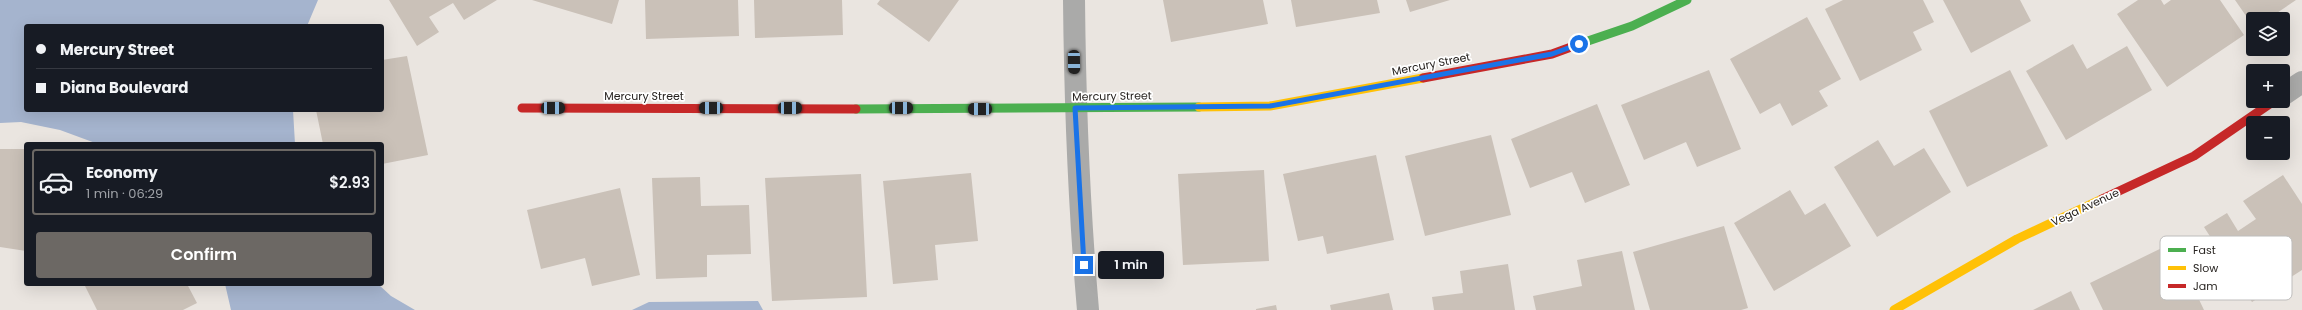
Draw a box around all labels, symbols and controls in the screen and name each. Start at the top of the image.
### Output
map controls [2246,12,2290,160]
button: layers [2246,12,2290,56]
route start [1570,35,1588,53]
text: Mercury Street [60,39,174,60]
street label: Mercury Street [1390,49,1472,79]
car [1068,50,1080,74]
button: + [2246,64,2290,108]
text: Diana Boulevard [60,77,188,98]
street label: Mercury Street [1072,87,1152,105]
street label: Mercury Street [604,88,684,104]
car [541,102,565,114]
car [699,102,723,114]
car [778,102,802,114]
car [889,102,913,114]
car [968,103,992,115]
button: − [2246,116,2290,160]
text: Economy [86,162,158,183]
icon: car [38,164,74,200]
text: $2.93 [329,172,370,193]
text: 1 min · 06:29 [86,184,163,203]
street label: Vega Avenue [2048,184,2122,230]
button: Confirm [36,232,372,278]
legend [2160,236,2292,300]
text: Fast [2193,242,2216,258]
callout: 1 min [1098,251,1164,279]
text: 1 min [1114,255,1148,274]
route end [1075,256,1093,274]
text: Slow [2193,260,2218,276]
text: Jam [2193,278,2218,294]

